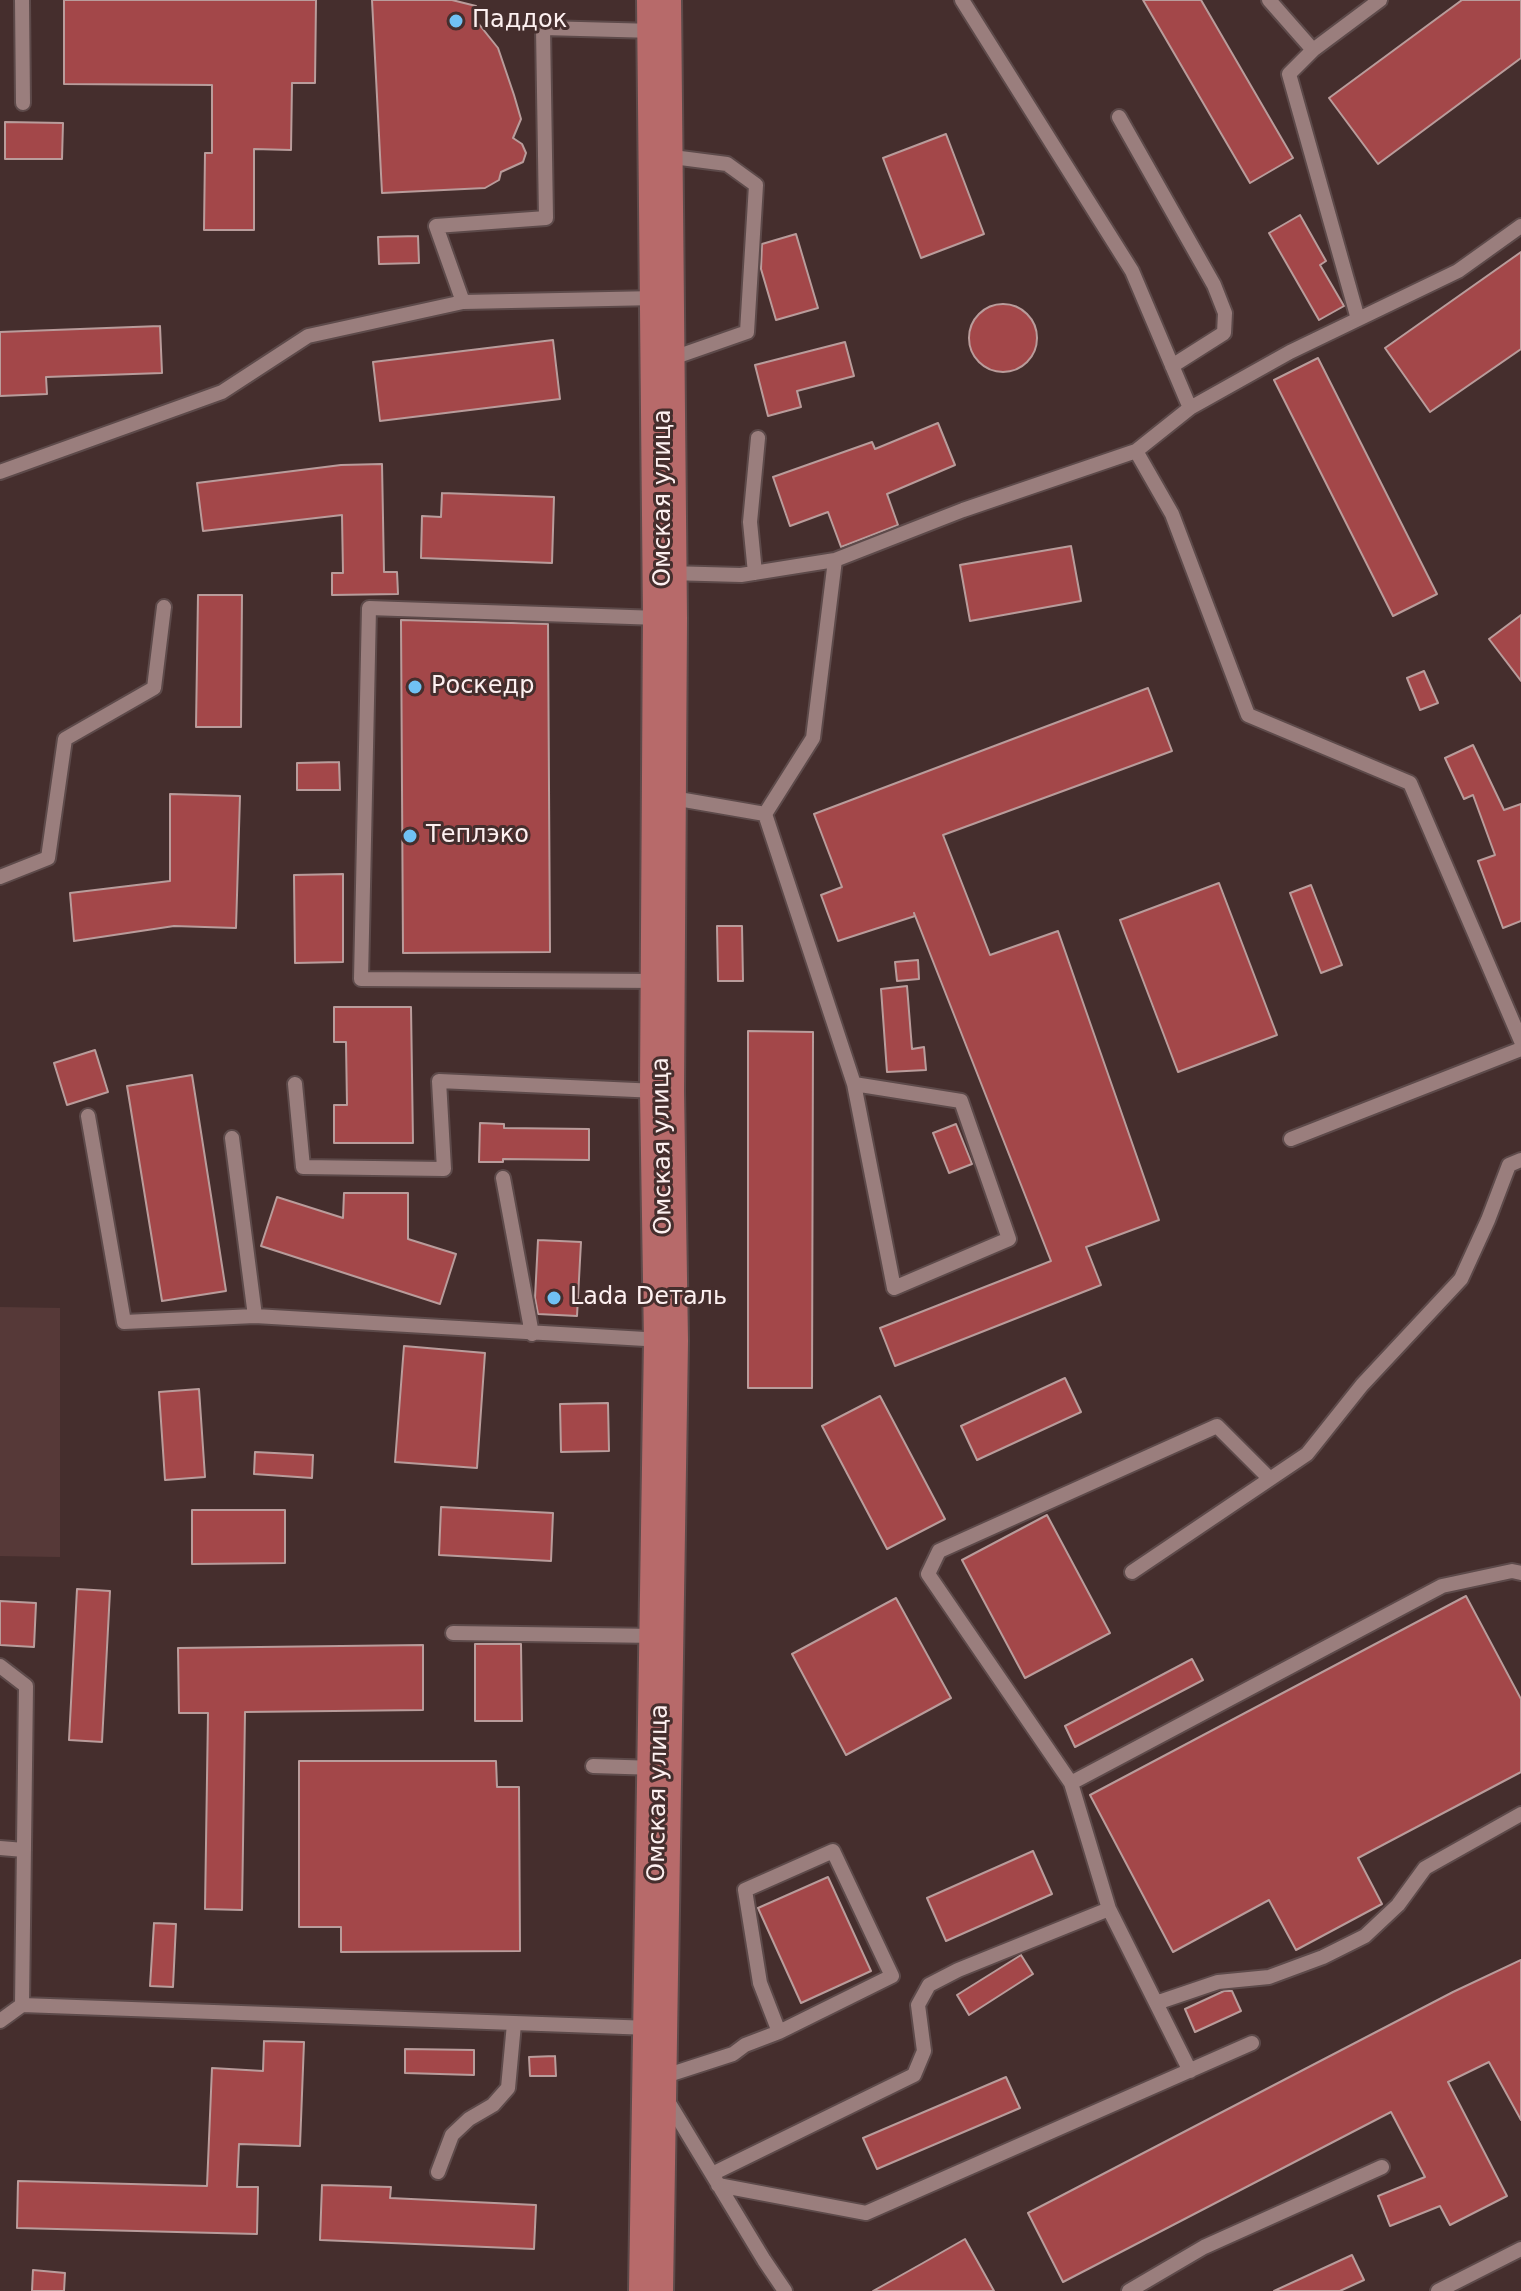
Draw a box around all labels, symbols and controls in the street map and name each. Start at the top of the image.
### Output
place label: Паддок [472,7,567,35]
marker: Паддок [447,12,465,30]
street label: Омская улица [650,409,678,587]
place label: Роскедр [431,673,534,701]
marker: Роскедр [406,678,424,696]
place label: Теплэко [426,822,529,850]
marker: Теплэко [401,827,419,845]
street label: Омская улица [647,1057,679,1235]
place label: Lada Dеталь [570,1284,727,1312]
marker: Lada Dеталь [545,1289,563,1307]
street label: Омская улица [643,1704,675,1882]

